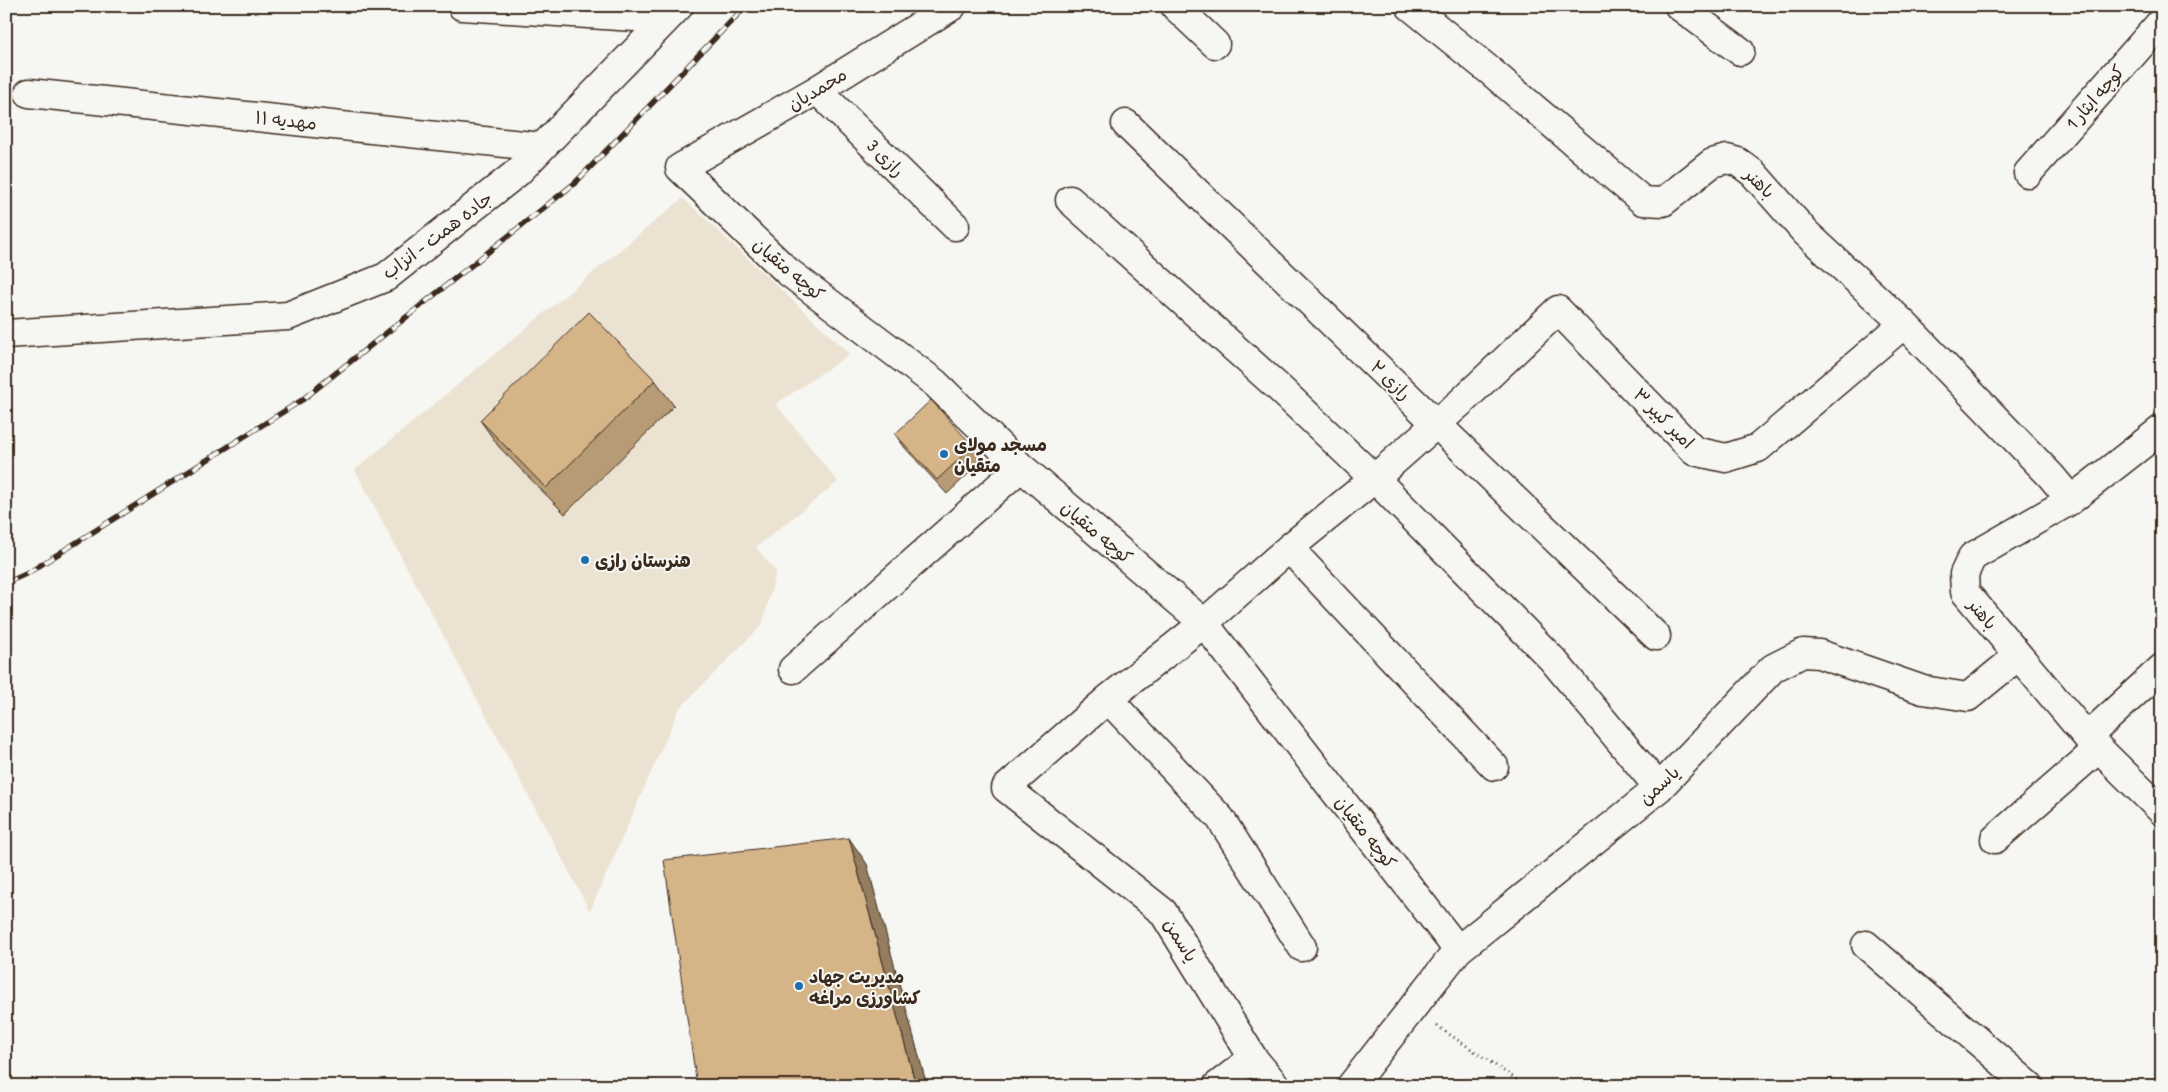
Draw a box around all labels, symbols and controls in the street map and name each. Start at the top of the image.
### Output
street label: کوچه ایثار 1 [2060,59,2130,135]
street label: محمدیان [783,62,851,116]
street label: مهدیه ۱۱ [254,104,318,136]
street label: رازی 3 [862,134,910,182]
street label: باهنر [1738,161,1781,204]
street label: جاده همت - انزاب [377,185,497,285]
street label: کوچه متقیان [748,232,830,307]
street label: رازی ۲ [1365,354,1417,406]
street label: امیر کبیر ۳ [1628,382,1700,454]
place label: مسجد مولای متقیان [954,432,1047,478]
marker: مسجد مولای متقیان [938,448,950,460]
street label: کوچه متقیان [1056,495,1138,570]
place label: هنرستان رازی [595,548,691,573]
marker: هنرستان رازی [579,554,591,566]
street label: باهنر [1961,591,2003,635]
street label: یاسمن [1633,760,1685,810]
street label: کوچه متقیان [1330,790,1403,874]
street label: یاسمن [1158,913,1204,967]
place label: مدیریت جهاد کشاورزی مراغه [809,964,921,1010]
marker: مدیریت جهاد کشاورزی مراغه [793,980,805,992]

